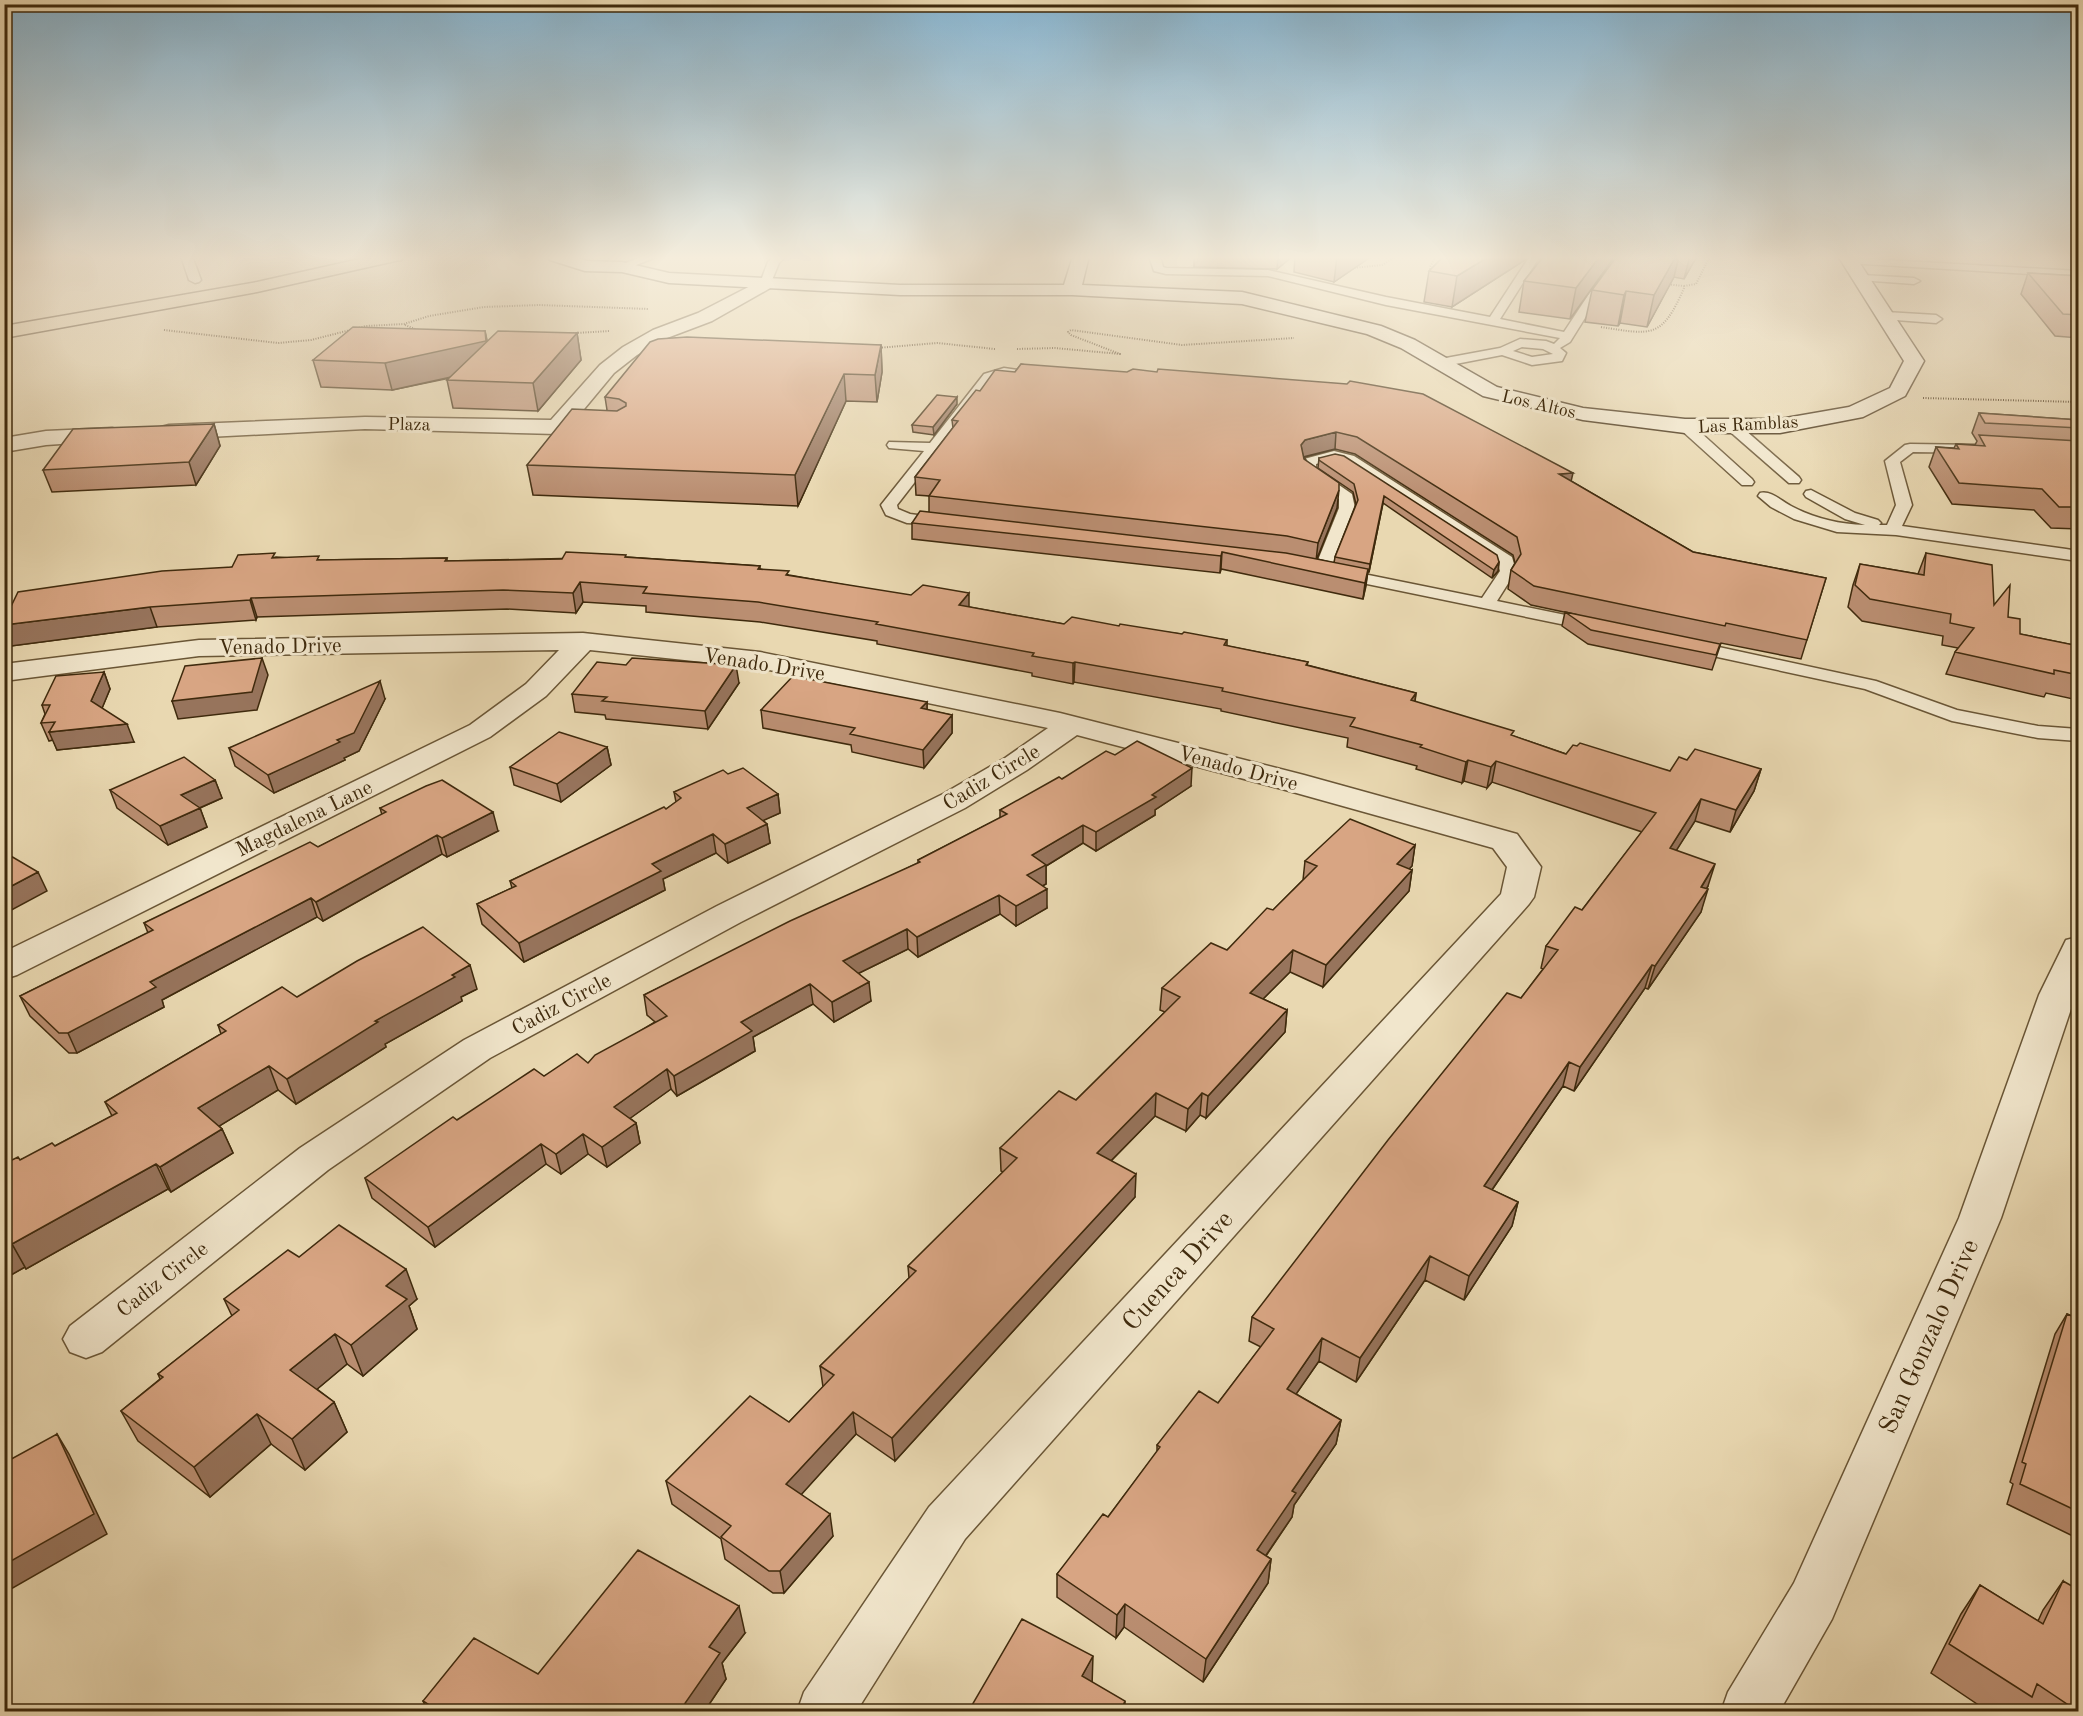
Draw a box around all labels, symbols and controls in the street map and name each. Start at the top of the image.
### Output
street label: Los Altos [1500,388,1578,422]
street label: Las Ramblas [1697,413,1799,437]
street label: Plaza [387,416,431,434]
street label: Venado Drive [218,636,342,659]
street label: Venado Drive [701,645,826,685]
street label: Cadiz Circle [940,741,1044,815]
street label: Venado Drive [1175,743,1300,796]
street label: Magdalena Lane [233,777,376,861]
street label: Cadiz Circle [509,970,615,1040]
street label: Cuenca Drive [1118,1206,1239,1336]
street label: San Gonzalo Drive [1875,1236,1984,1438]
street label: Cadiz Circle [113,1238,212,1322]

